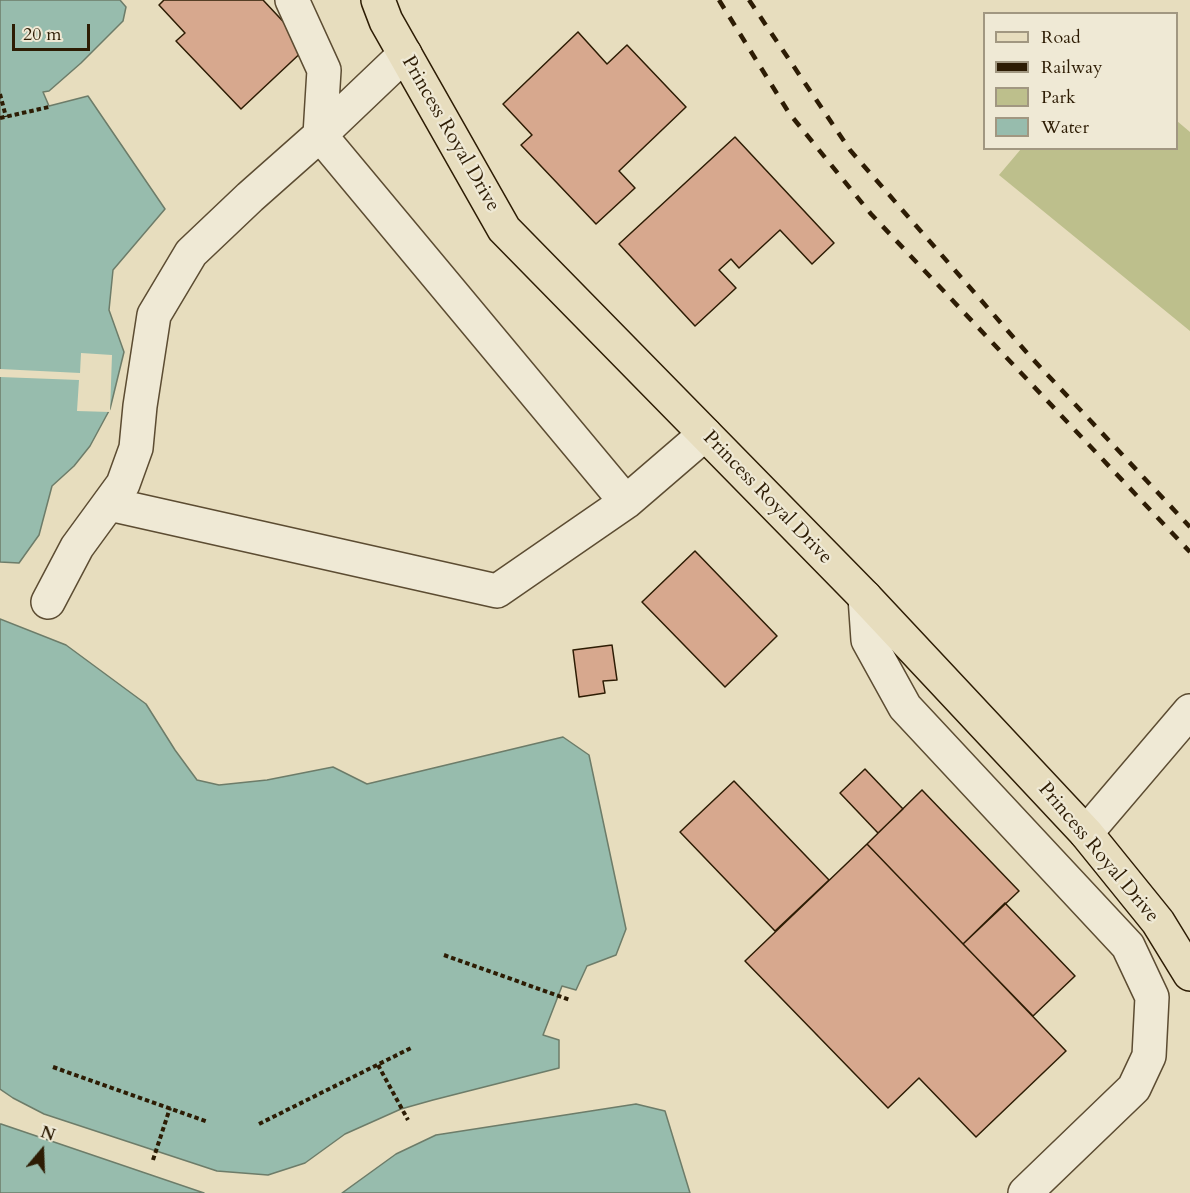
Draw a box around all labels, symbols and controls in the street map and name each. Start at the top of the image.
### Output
scale bar [15,12,93,50]
legend [983,12,1178,150]
text: 20 m [23,22,62,47]
text: Road [1041,25,1081,50]
street label: Princess Royal Drive [396,52,504,216]
text: Railway [1041,55,1103,80]
text: Park [1041,85,1076,110]
text: Water [1041,115,1089,140]
street label: Princess Royal Drive [697,426,837,570]
street label: Princess Royal Drive [1032,778,1164,928]
north arrow [12,1121,72,1181]
text: N [38,1121,58,1147]

